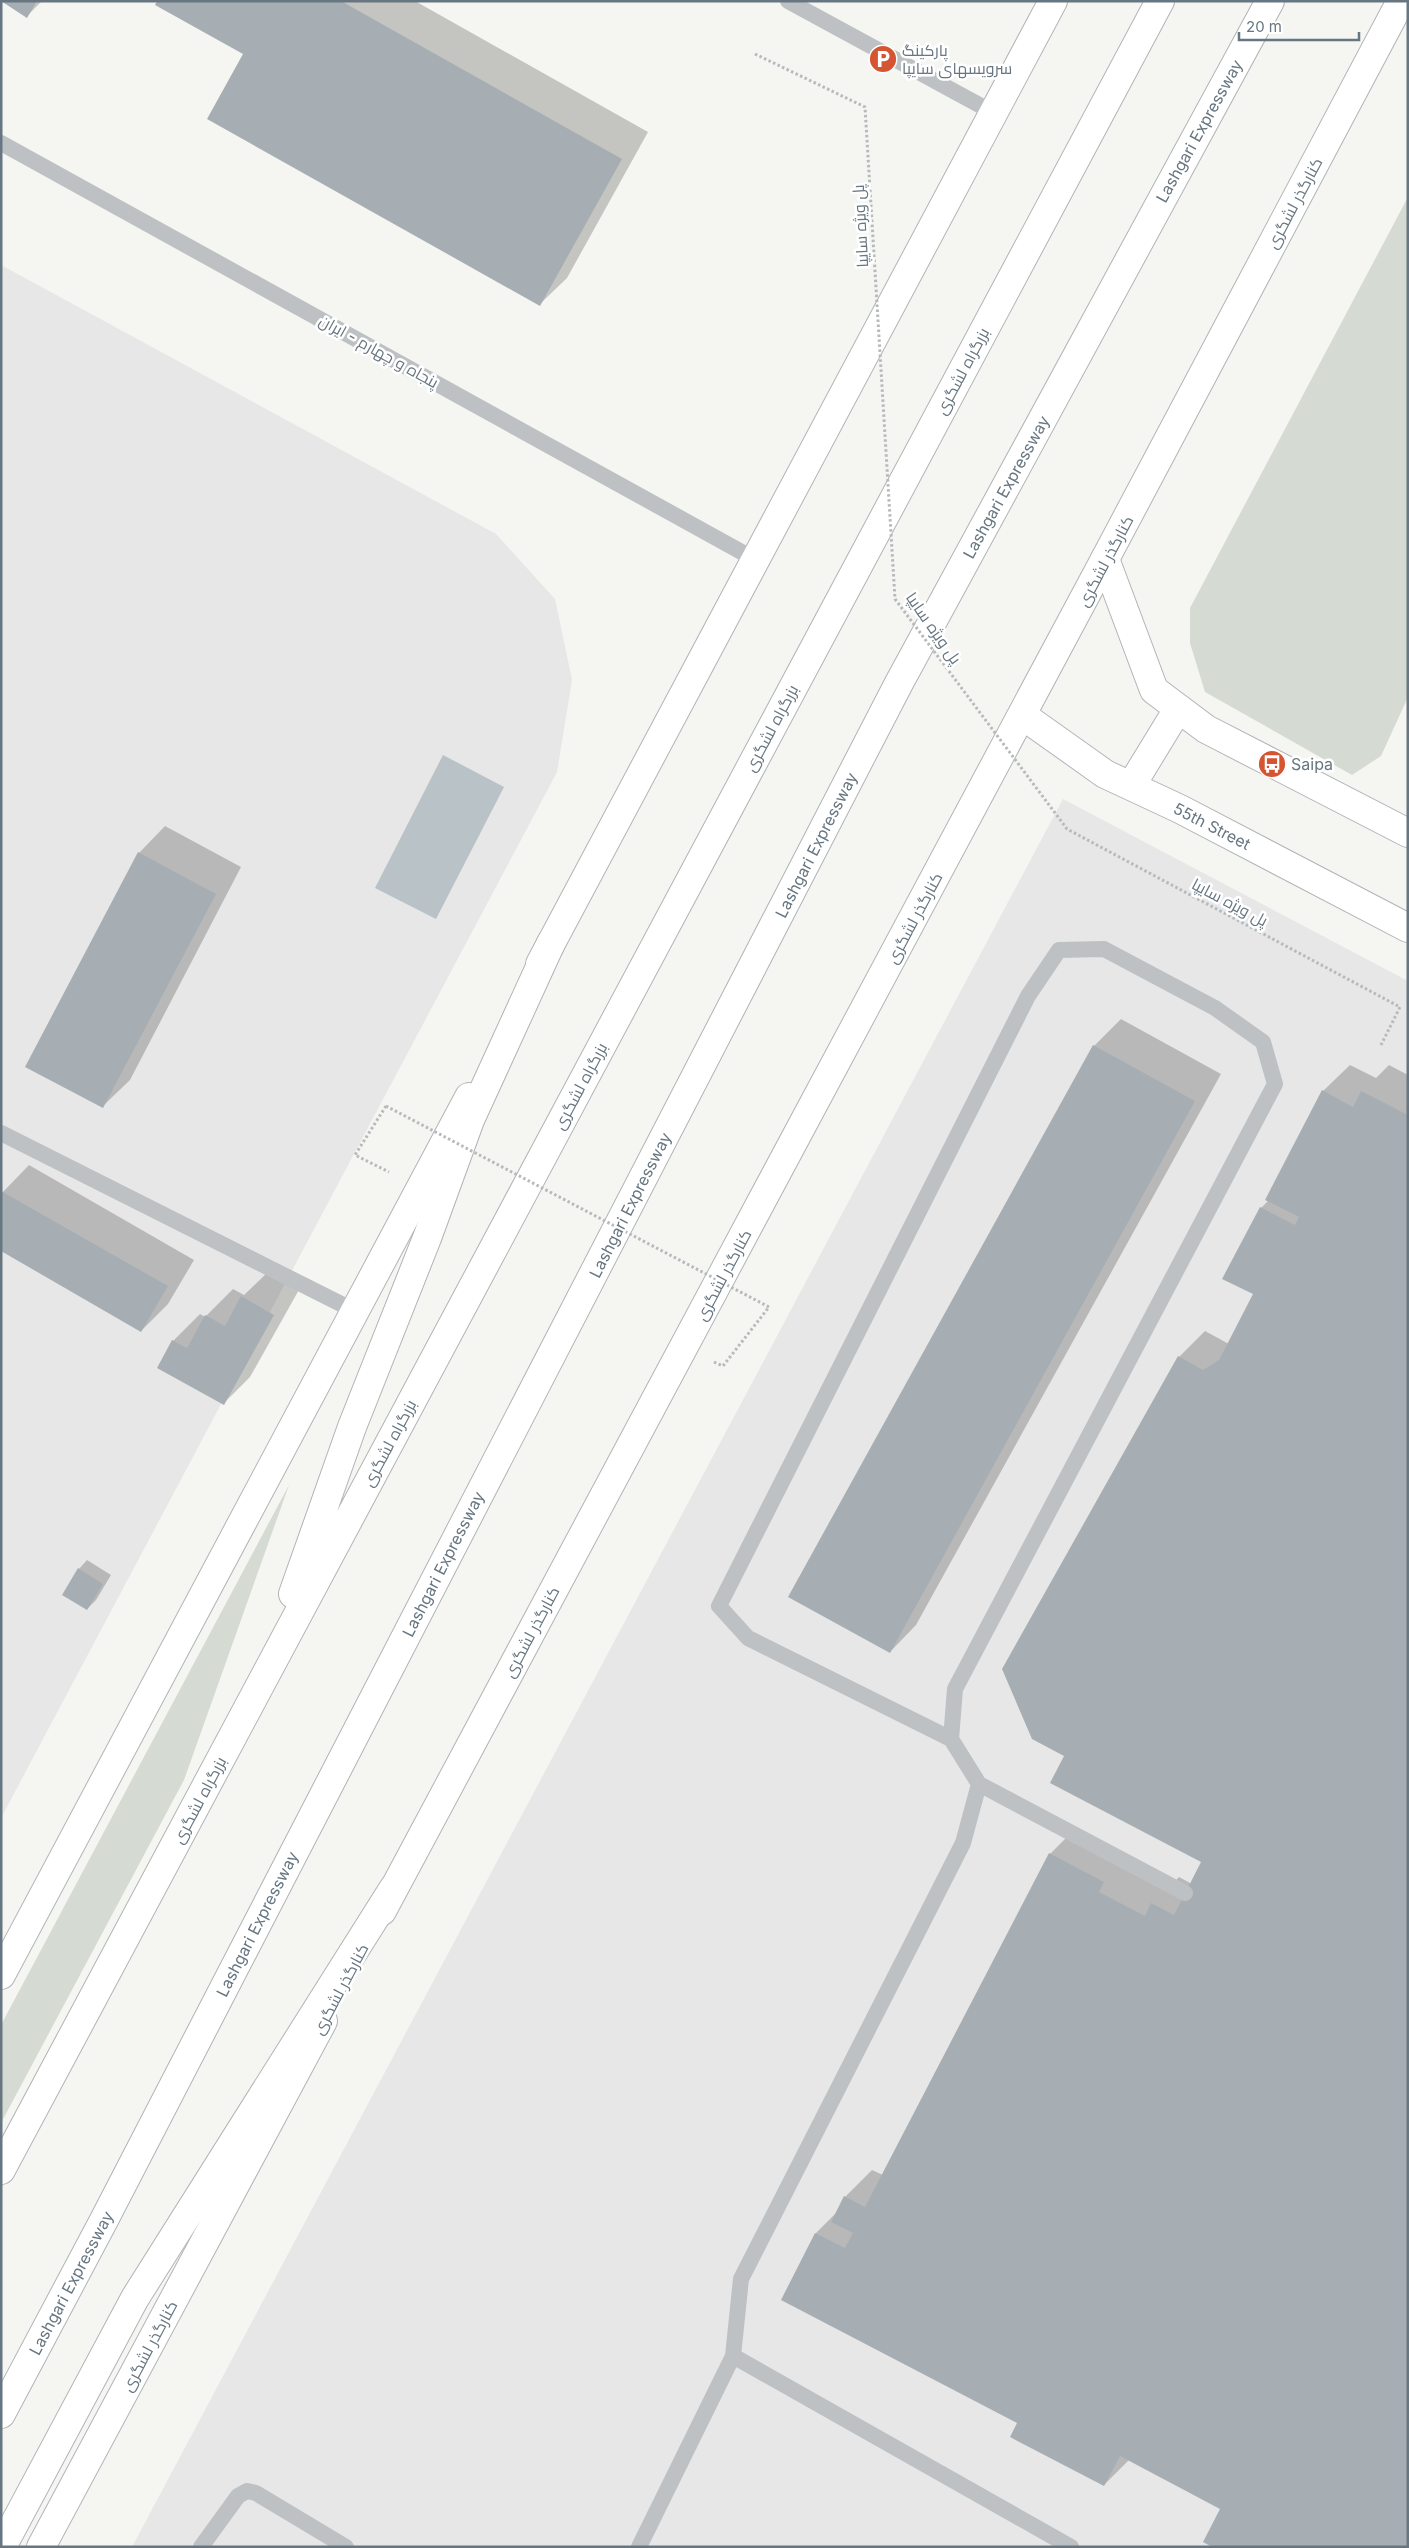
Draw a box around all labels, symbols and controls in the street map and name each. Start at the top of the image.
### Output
scale bar [1239,10,1359,42]
text: 20 m [1246,17,1282,36]
place label: پارکینگ سرویسهای سایپا [902,40,1012,79]
parking icon: پارکینگ سرویسهای سایپا [868,44,898,74]
street label: Lashgari Expressway [1151,56,1247,206]
street label: کنارگذر لشگری [1262,154,1327,252]
street label: پل ویژه سایپا [848,183,874,268]
street label: پنجاه و چهارم - ایران [315,310,443,394]
street label: بزرگراه لشگری [931,324,994,418]
street label: Lashgari Expressway [958,412,1054,562]
street label: کنارگذر لشگری [1073,512,1138,610]
street label: پل ویژه سایپا [900,588,966,670]
street label: بزرگراه لشگری [740,681,803,775]
bus stop icon: Saipa [1257,749,1287,779]
place label: Saipa [1291,754,1333,774]
street label: Lashgari Expressway [771,769,861,921]
street label: 55th Street [1170,798,1254,854]
street label: کنارگذر لشگری [882,869,947,967]
street label: پل ویژه سایپا [1188,874,1272,932]
street label: بزرگراه لشگری [549,1039,612,1133]
street label: Lashgari Expressway [585,1129,675,1281]
street label: کنارگذر لشگری [691,1226,756,1324]
street label: بزرگراه لشگری [358,1396,421,1490]
street label: Lashgari Expressway [398,1488,488,1640]
street label: کنارگذر لشگری [499,1583,564,1681]
street label: بزرگراه لشگری [168,1753,231,1847]
street label: Lashgari Expressway [212,1848,302,2000]
street label: کنارگذر لشگری [308,1940,373,2038]
street label: Lashgari Expressway [25,2208,117,2358]
street label: کنارگذر لشگری [117,2297,182,2395]

